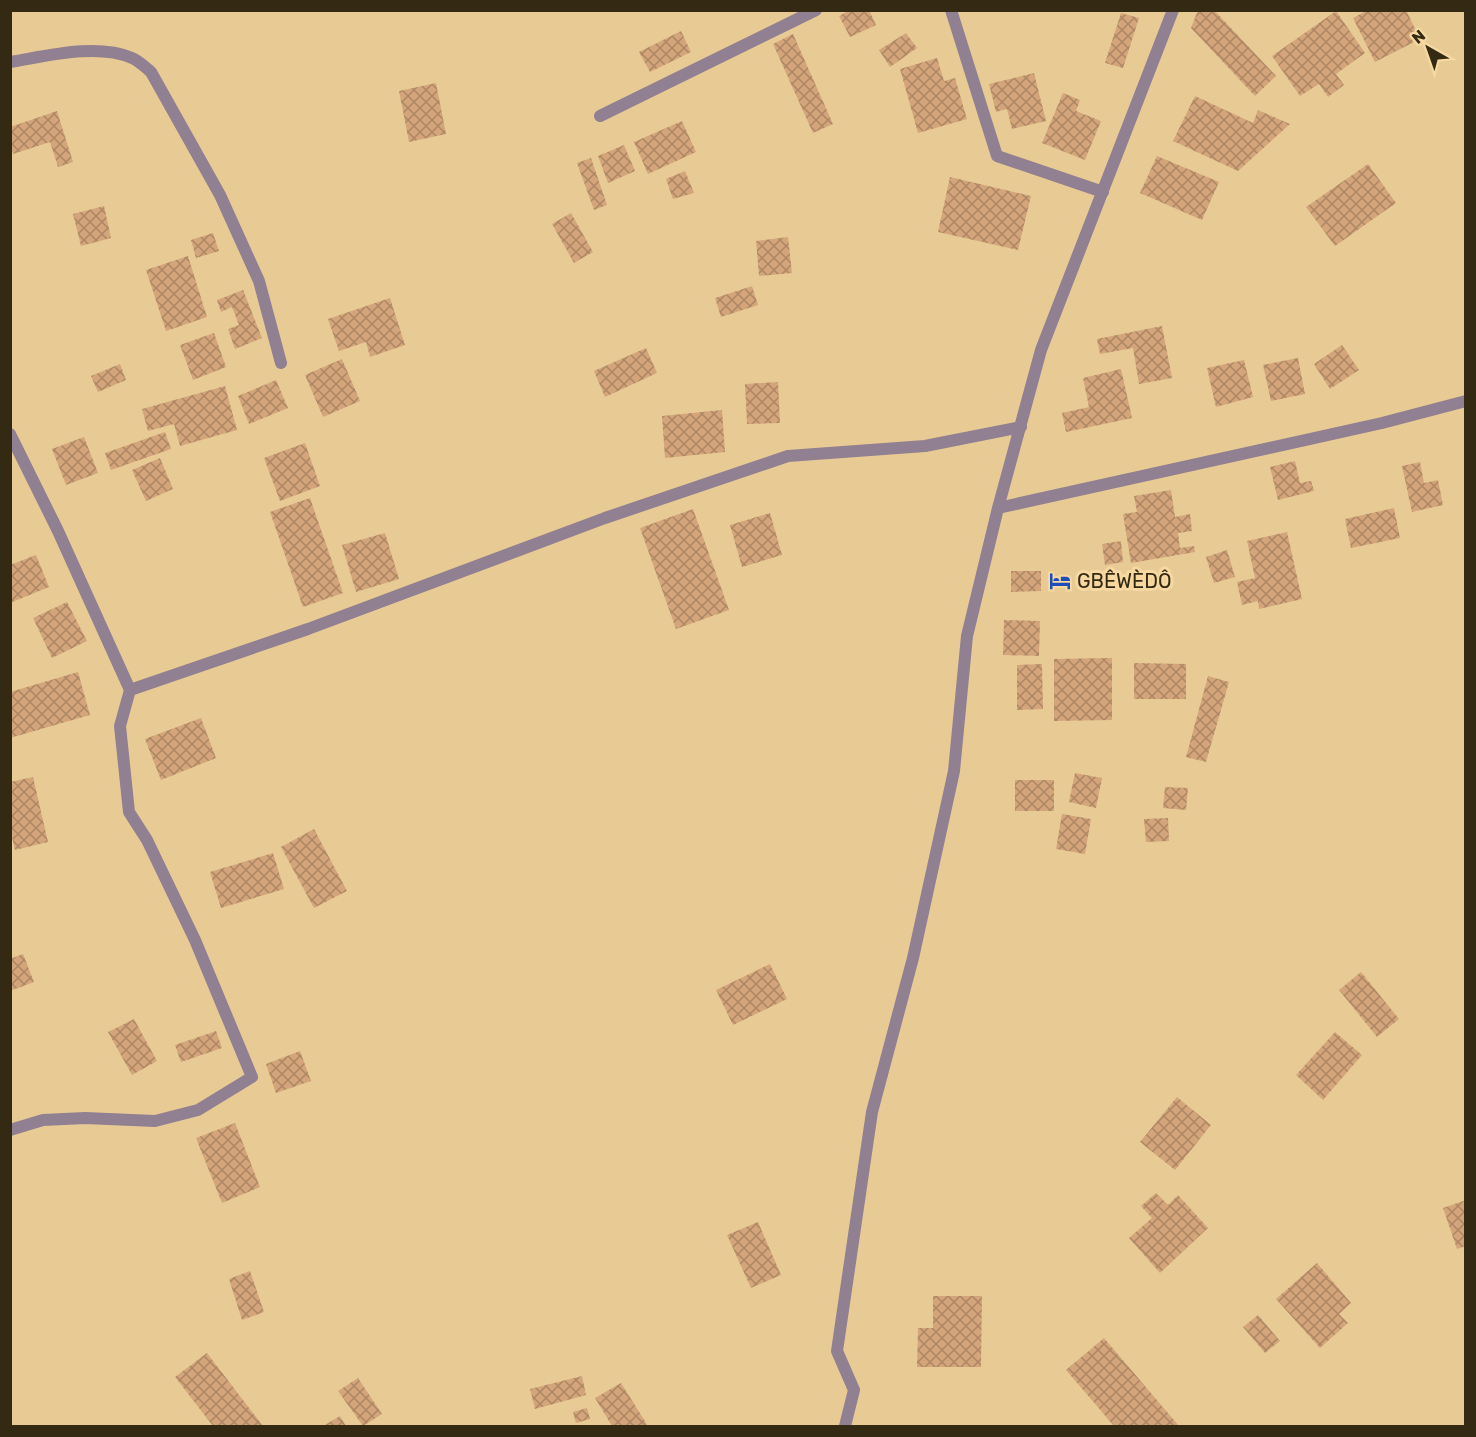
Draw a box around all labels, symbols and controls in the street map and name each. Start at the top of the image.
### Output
north arrow [1398,18,1458,78]
text: N [1408,26,1429,48]
hotel icon: GBÊWÈDÔ [1048,569,1072,593]
place label: GBÊWÈDÔ [1077,569,1172,593]

